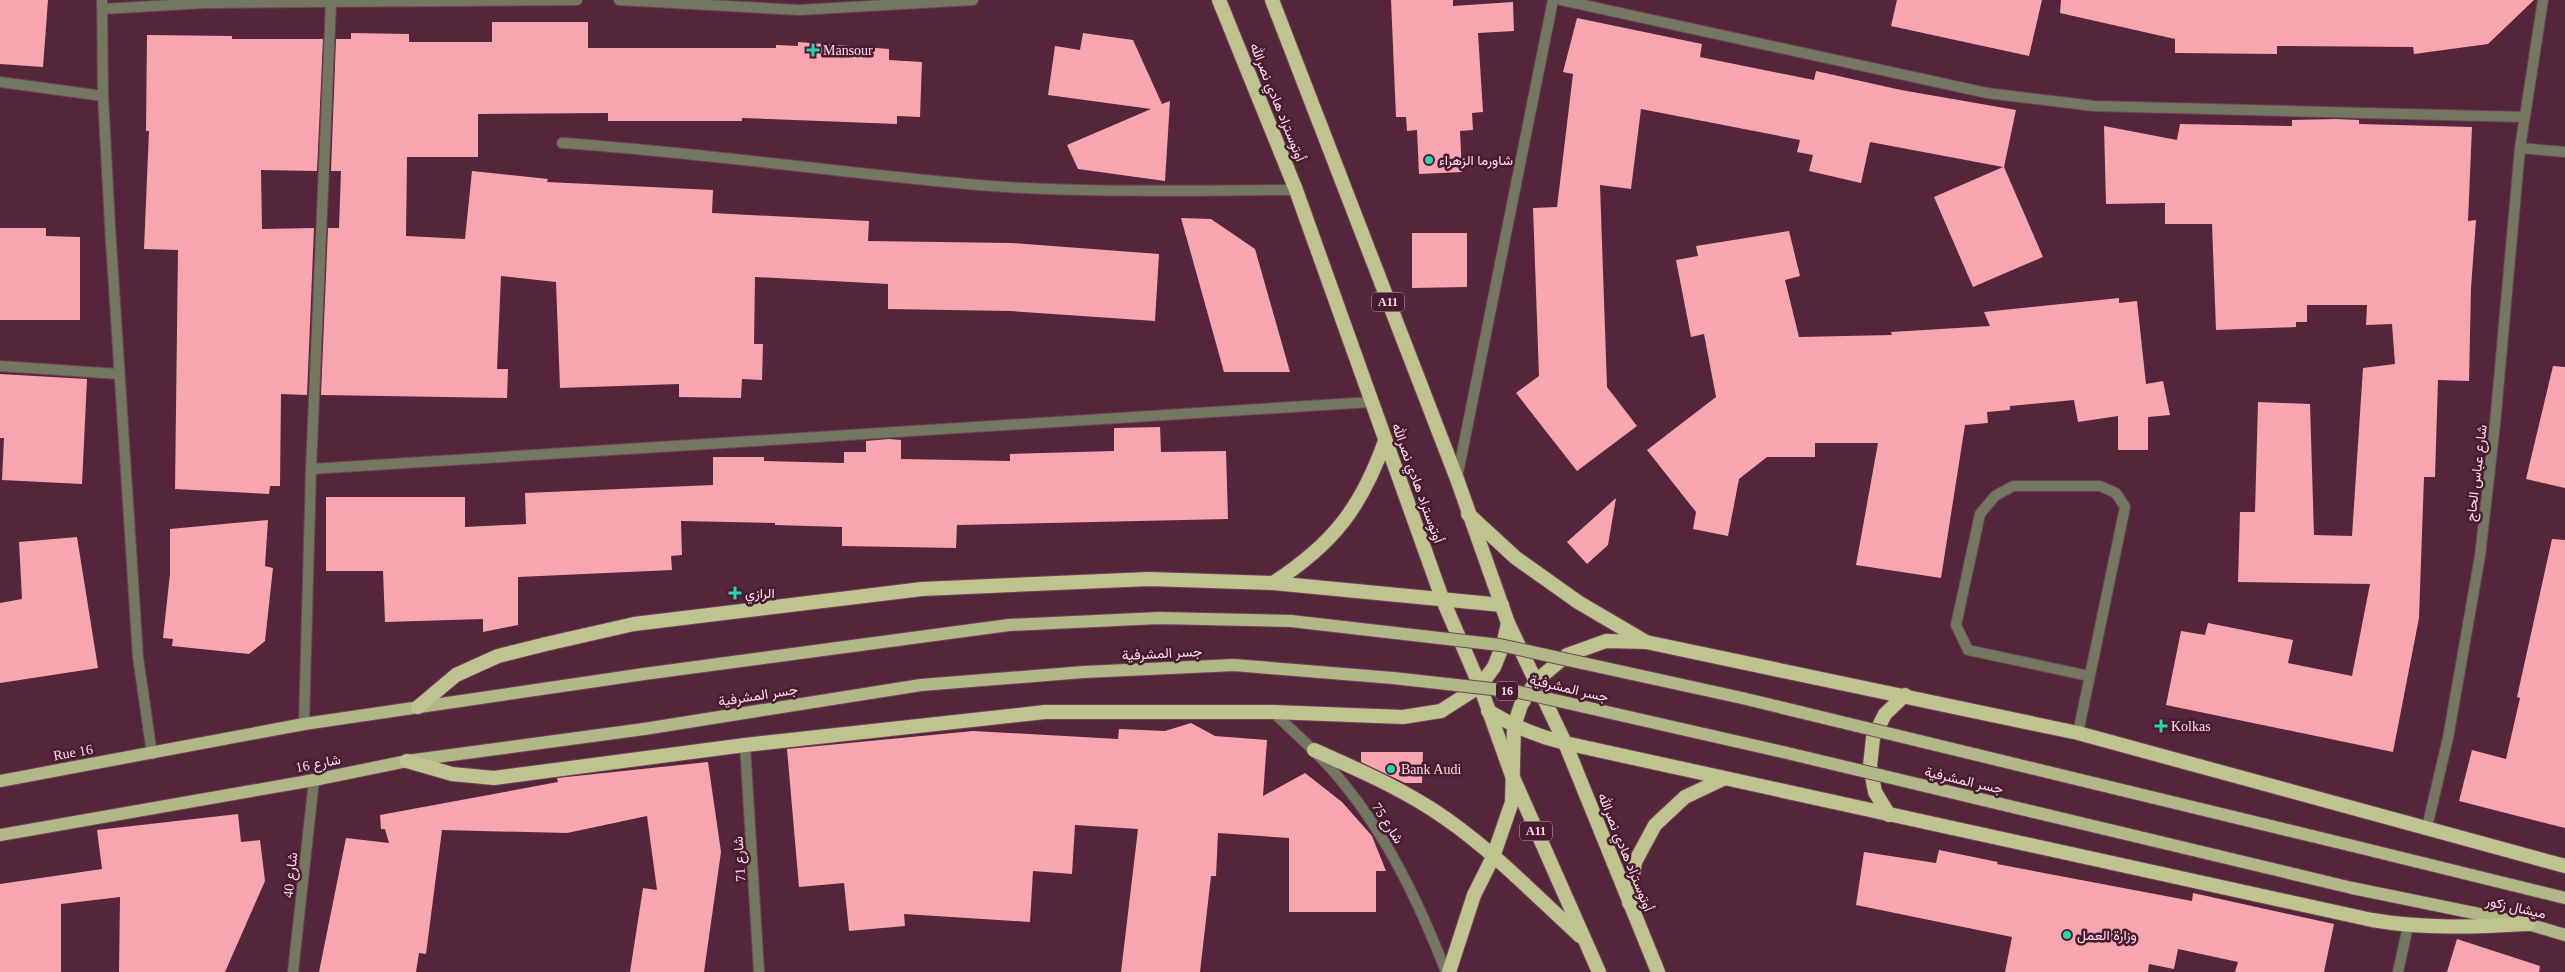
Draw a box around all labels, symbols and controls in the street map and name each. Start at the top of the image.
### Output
street label: أوتوستراد هادي نصرالله [1243,40,1309,165]
place label: Mansour [823,43,873,58]
marker: Mansour [807,44,819,56]
place label: شاورما الزهراء [1439,153,1513,169]
marker: شاورما الزهراء [1423,154,1435,166]
road number: A11 [1372,292,1404,312]
street label: أوتوستراد هادي نصرالله [1385,421,1447,547]
street label: شارع عباس الحاج [2463,424,2493,523]
place label: الرازي [745,586,775,605]
marker: الرازي [729,587,741,599]
street label: جسر المشرفية [1121,644,1203,664]
street label: جسر المشرفية [1528,672,1610,706]
road number: 16 [1496,681,1518,700]
street label: جسر المشرفية [717,682,799,710]
place label: Kolkas [2171,719,2211,734]
marker: Kolkas [2155,720,2167,732]
street label: Rue 16 [52,742,94,763]
street label: شارع 16 [294,752,343,778]
place label: Bank Audi [1401,762,1461,777]
marker: Bank Audi [1385,763,1397,775]
street label: جسر المشرفية [1923,764,2005,798]
street label: أوتوستراد هادي نصرالله [1591,790,1657,915]
street label: شارع 75 [1366,800,1406,848]
road number: A11 [1520,821,1552,840]
street label: شارع 71 [730,835,752,882]
street label: شارع 40 [281,852,303,899]
street label: ميشال زكور [2483,893,2547,924]
place label: وزارة العمل [2077,928,2137,944]
marker: وزارة العمل [2061,929,2073,941]

